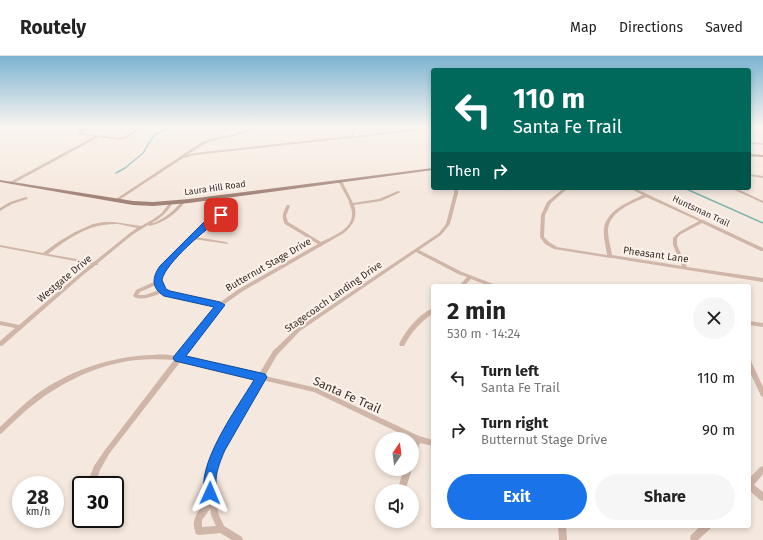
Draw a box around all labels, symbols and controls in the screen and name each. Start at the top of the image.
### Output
text: Routely [20,16,86,39]
text: Map [570,19,597,36]
text: Directions [619,19,683,36]
text: Saved [705,19,743,36]
text: 110 m [513,82,585,115]
icon: left [447,84,499,136]
text: Santa Fe Trail [513,116,622,138]
icon: right [489,160,511,182]
text: Then [447,162,481,180]
street label: Laura Hill Road [184,179,246,197]
street label: Huntsman Trail [671,193,732,229]
pin [204,198,238,232]
icon: arrive [210,204,232,226]
street label: Butternut Stage Drive [223,235,314,294]
street label: Pheasant Lane [622,244,689,266]
street label: Westgate Drive [35,253,94,305]
street label: Stagecoach Landing Drive [283,259,385,335]
text: 2 min [447,297,506,325]
button: close [693,297,735,339]
text: 530 m · 14:24 [447,326,520,341]
text: Turn left [481,362,539,380]
icon: left [447,367,469,389]
text: 110 m [697,369,735,387]
street label: Santa Fe Trail [311,374,384,416]
text: Santa Fe Trail [481,380,560,395]
text: Turn right [481,414,548,432]
icon: right [447,419,469,441]
text: 90 m [702,421,735,439]
north arrow [375,432,419,476]
map controls [375,432,419,528]
text: Butternut Stage Drive [481,432,607,447]
position arrow [189,472,231,514]
button: Exit [447,474,587,520]
button: Share [595,474,735,520]
speed limit sign: 30 [72,476,124,528]
button: sound [375,484,419,528]
text: 28 [27,485,49,509]
text: km/h [26,506,50,518]

